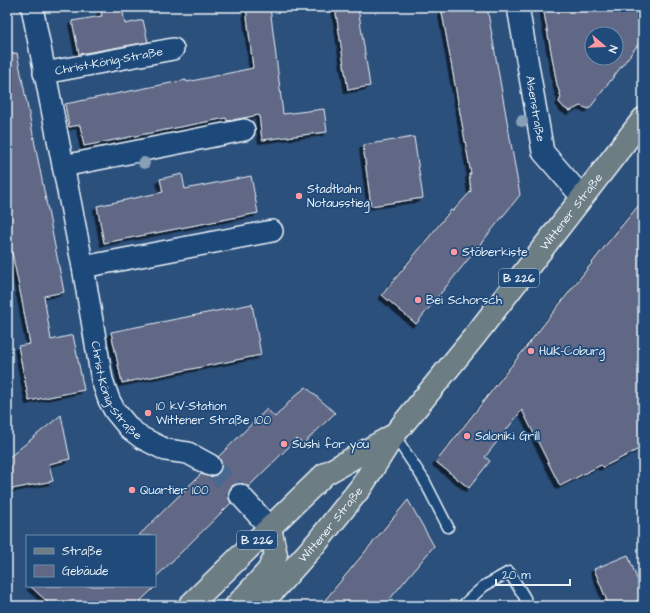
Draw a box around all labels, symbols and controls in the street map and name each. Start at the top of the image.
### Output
north arrow [584,26,624,66]
street label: Christ-König-Straße [53,42,165,79]
text: N [605,43,621,55]
street label: Alsenstraße [521,74,550,143]
street label: Wittener Straße [536,169,607,254]
place label: Stadtbahn Notausstieg [307,181,370,213]
marker: Stadtbahn Notausstieg [294,191,304,201]
place label: Stöberkiste [462,244,528,261]
marker: Stöberkiste [449,247,459,257]
road number: B 226 [499,269,539,287]
place label: Bei Schorsch [426,292,502,309]
marker: Bei Schorsch [413,295,423,305]
street label: Christ-König-Straße [87,340,146,444]
place label: HUK-Coburg [539,343,605,361]
marker: HUK-Coburg [526,346,536,356]
place label: 10 kV-Station Wittener Straße 100 [156,398,271,429]
marker: 10 kV-Station Wittener Straße 100 [143,408,153,418]
place label: Saloniki Grill [475,428,540,445]
marker: Saloniki Grill [462,431,472,441]
place label: Sushi for you [292,436,369,454]
marker: Sushi for you [279,439,289,449]
place label: Quartier 100 [140,482,209,499]
street label: Wittener Straße [294,482,367,566]
marker: Quartier 100 [127,485,137,495]
road number: B 226 [237,531,277,549]
legend [26,535,156,587]
text: Straße [62,543,103,560]
scale bar [496,561,570,587]
text: Gebäude [62,563,109,580]
text: 20 m [502,567,531,584]

